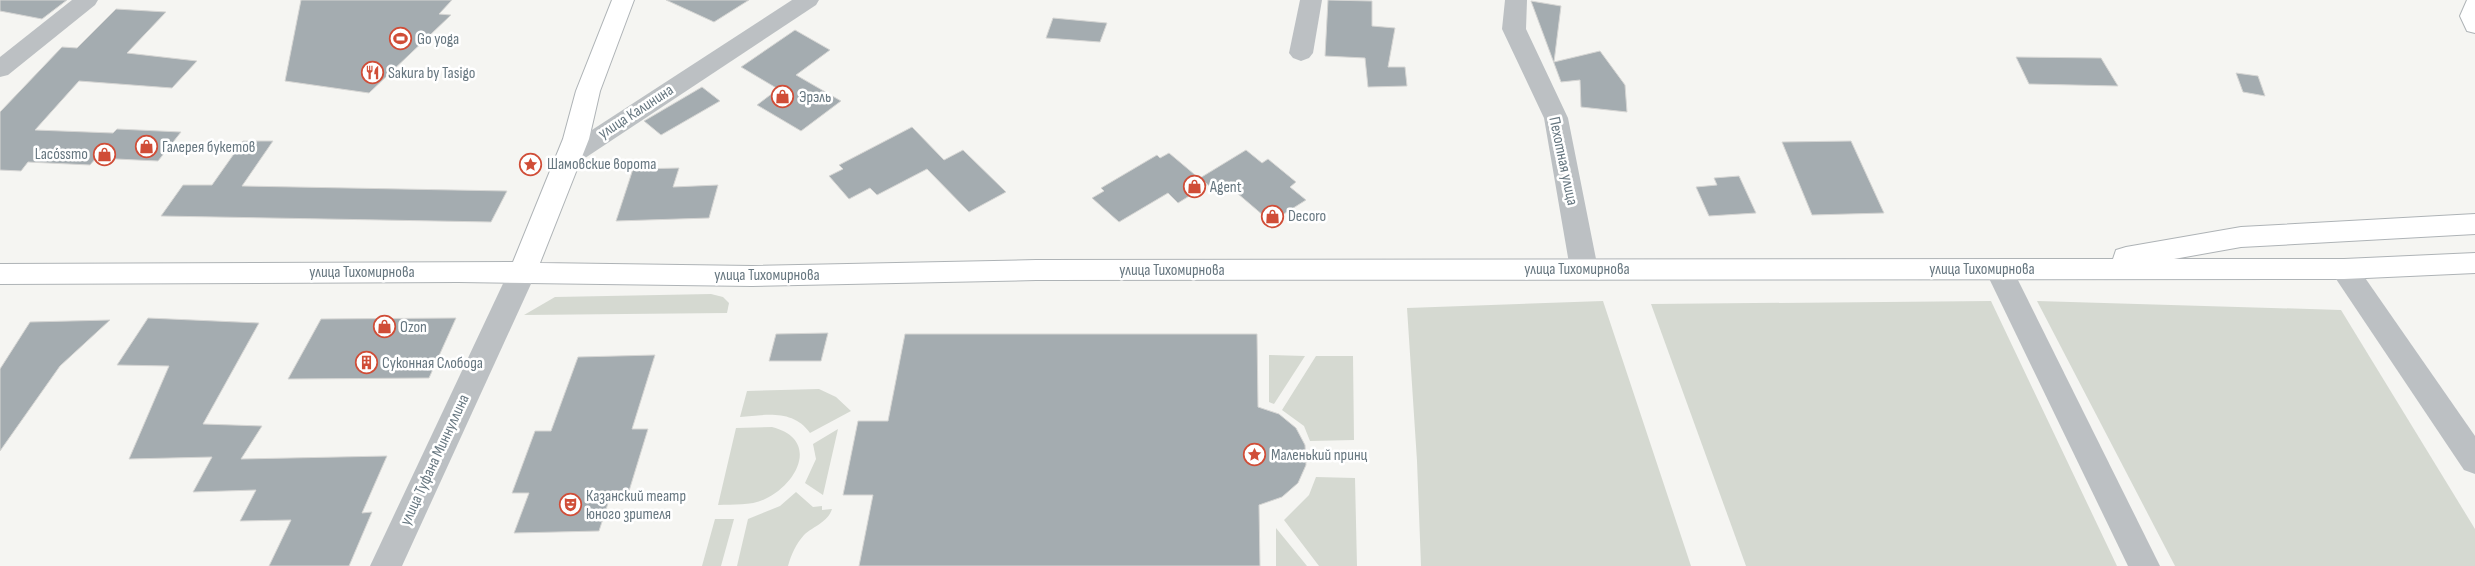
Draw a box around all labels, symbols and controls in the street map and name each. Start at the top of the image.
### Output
sports icon: Go yoga [389,27,413,51]
place label: Go yoga [417,30,459,49]
restaurant icon: Sakura by Tasigo [360,61,384,85]
place label: Sakura by Tasigo [388,64,475,83]
street label: улица Калинина [595,81,677,143]
shop icon: Эрэль [771,85,795,109]
place label: Эрэль [799,88,831,107]
street label: Пехотная улица [1544,115,1582,207]
shop icon: Галерея букетов [134,135,158,159]
place label: Галерея букетов [162,138,255,157]
shop icon: Lacóssmo [92,142,116,166]
place label: Lacóssmo [35,145,88,164]
place icon: Шамовские ворота [519,152,543,176]
place label: Шамовские ворота [547,155,656,174]
shop icon: Agent [1182,175,1206,199]
place label: Agent [1209,178,1242,197]
shop icon: Decoro [1260,204,1284,228]
place label: Decoro [1288,207,1326,226]
street label: улица Тихомирнова [1524,260,1630,279]
street label: улица Тихомирнова [1929,260,2035,279]
street label: улица Тихомирнова [1119,261,1225,280]
street label: улица Тихомирнова [309,263,415,282]
street label: улица Тихомирнова [714,266,820,285]
shop icon: Ozon [372,315,396,339]
place label: Ozon [400,318,427,337]
building icon: Суконная Слобода [354,351,378,375]
place label: Суконная Слобода [382,354,483,373]
street label: улица Туфана Миннуллина [396,392,474,528]
place icon: Маленький принц [1243,443,1267,467]
place label: Маленький принц [1271,446,1368,465]
place label: Казанский театр юного зрителя [586,487,686,524]
theatre icon: Казанский театр юного зрителя [558,493,582,517]

